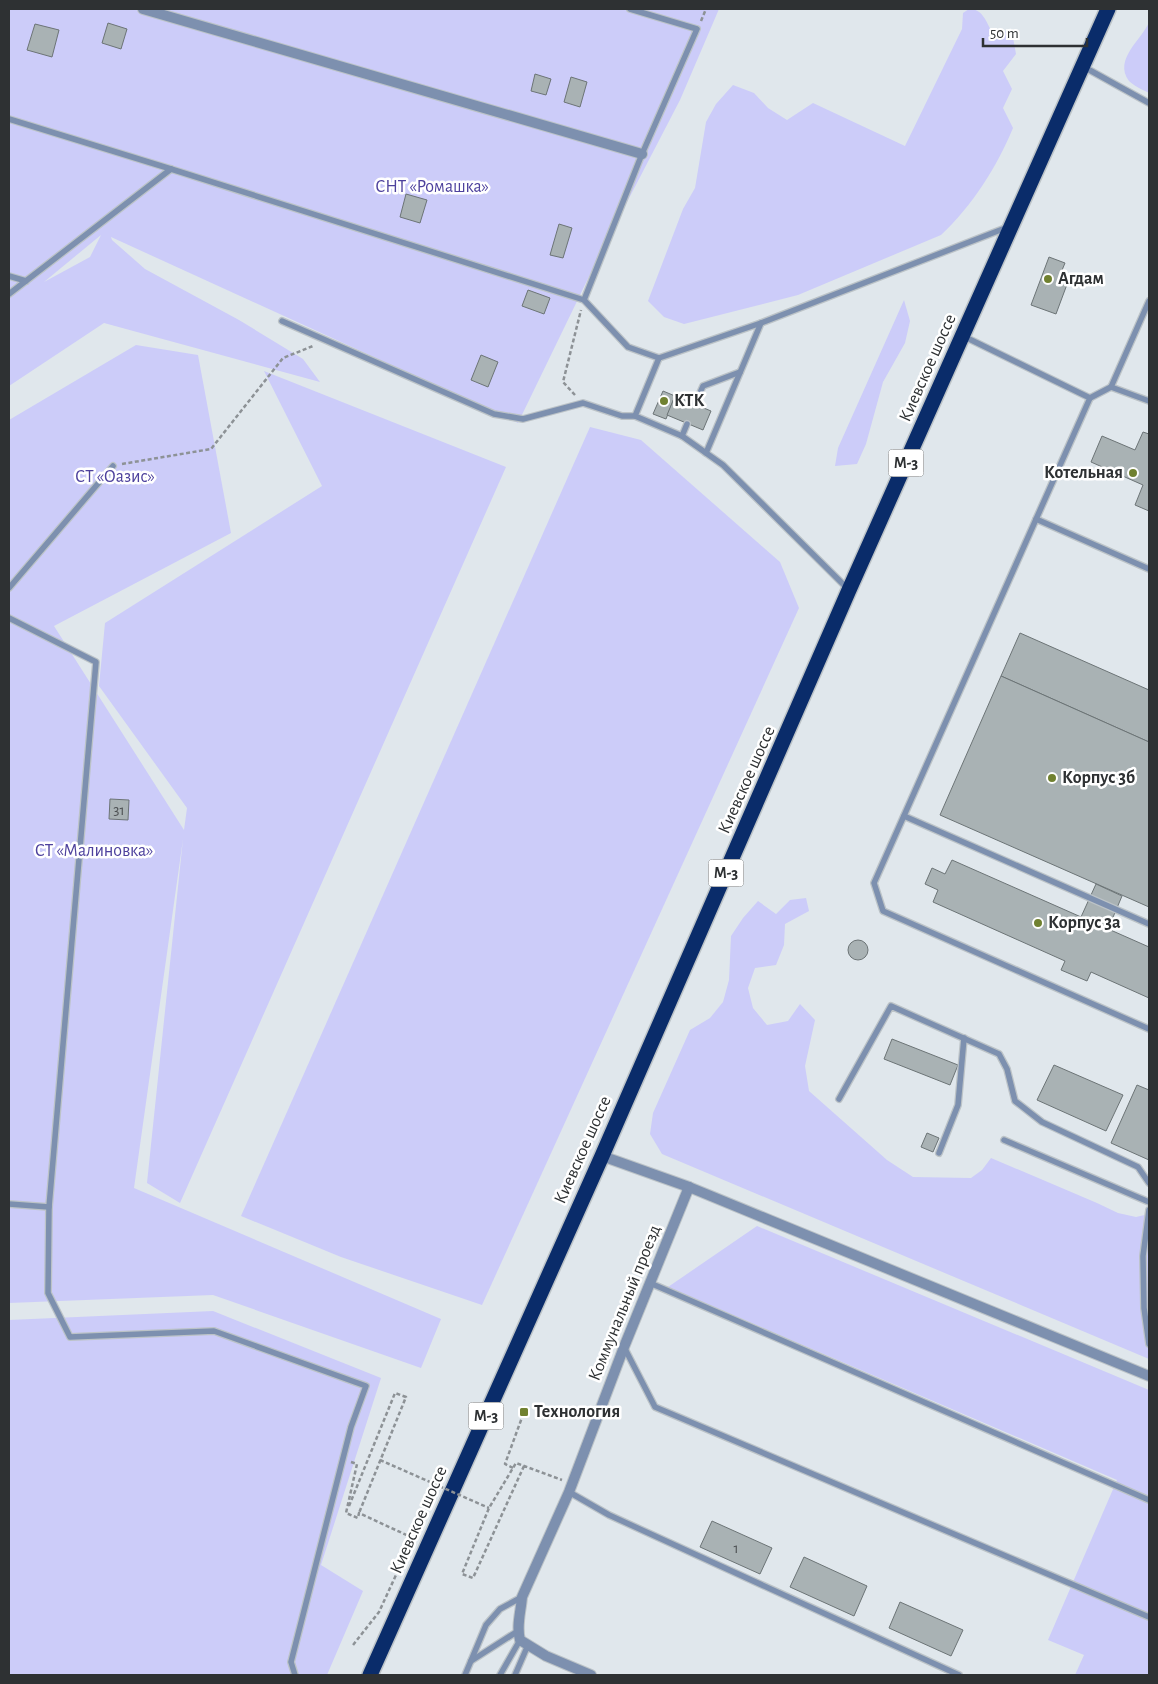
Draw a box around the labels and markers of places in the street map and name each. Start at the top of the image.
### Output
place label: Агдам [1058,270,1104,288]
marker: Агдам [1042,273,1054,285]
place label: КТК [674,392,704,410]
marker: КТК [658,395,670,407]
place label: Котельная [1044,464,1123,482]
marker: Котельная [1127,467,1139,479]
place label: Корпус 3б [1062,769,1135,787]
marker: Корпус 3б [1046,772,1058,784]
place label: Корпус 3a [1048,914,1121,932]
marker: Корпус 3a [1032,917,1044,929]
place label: Технология [534,1403,620,1421]
marker: Технология [518,1406,530,1418]

